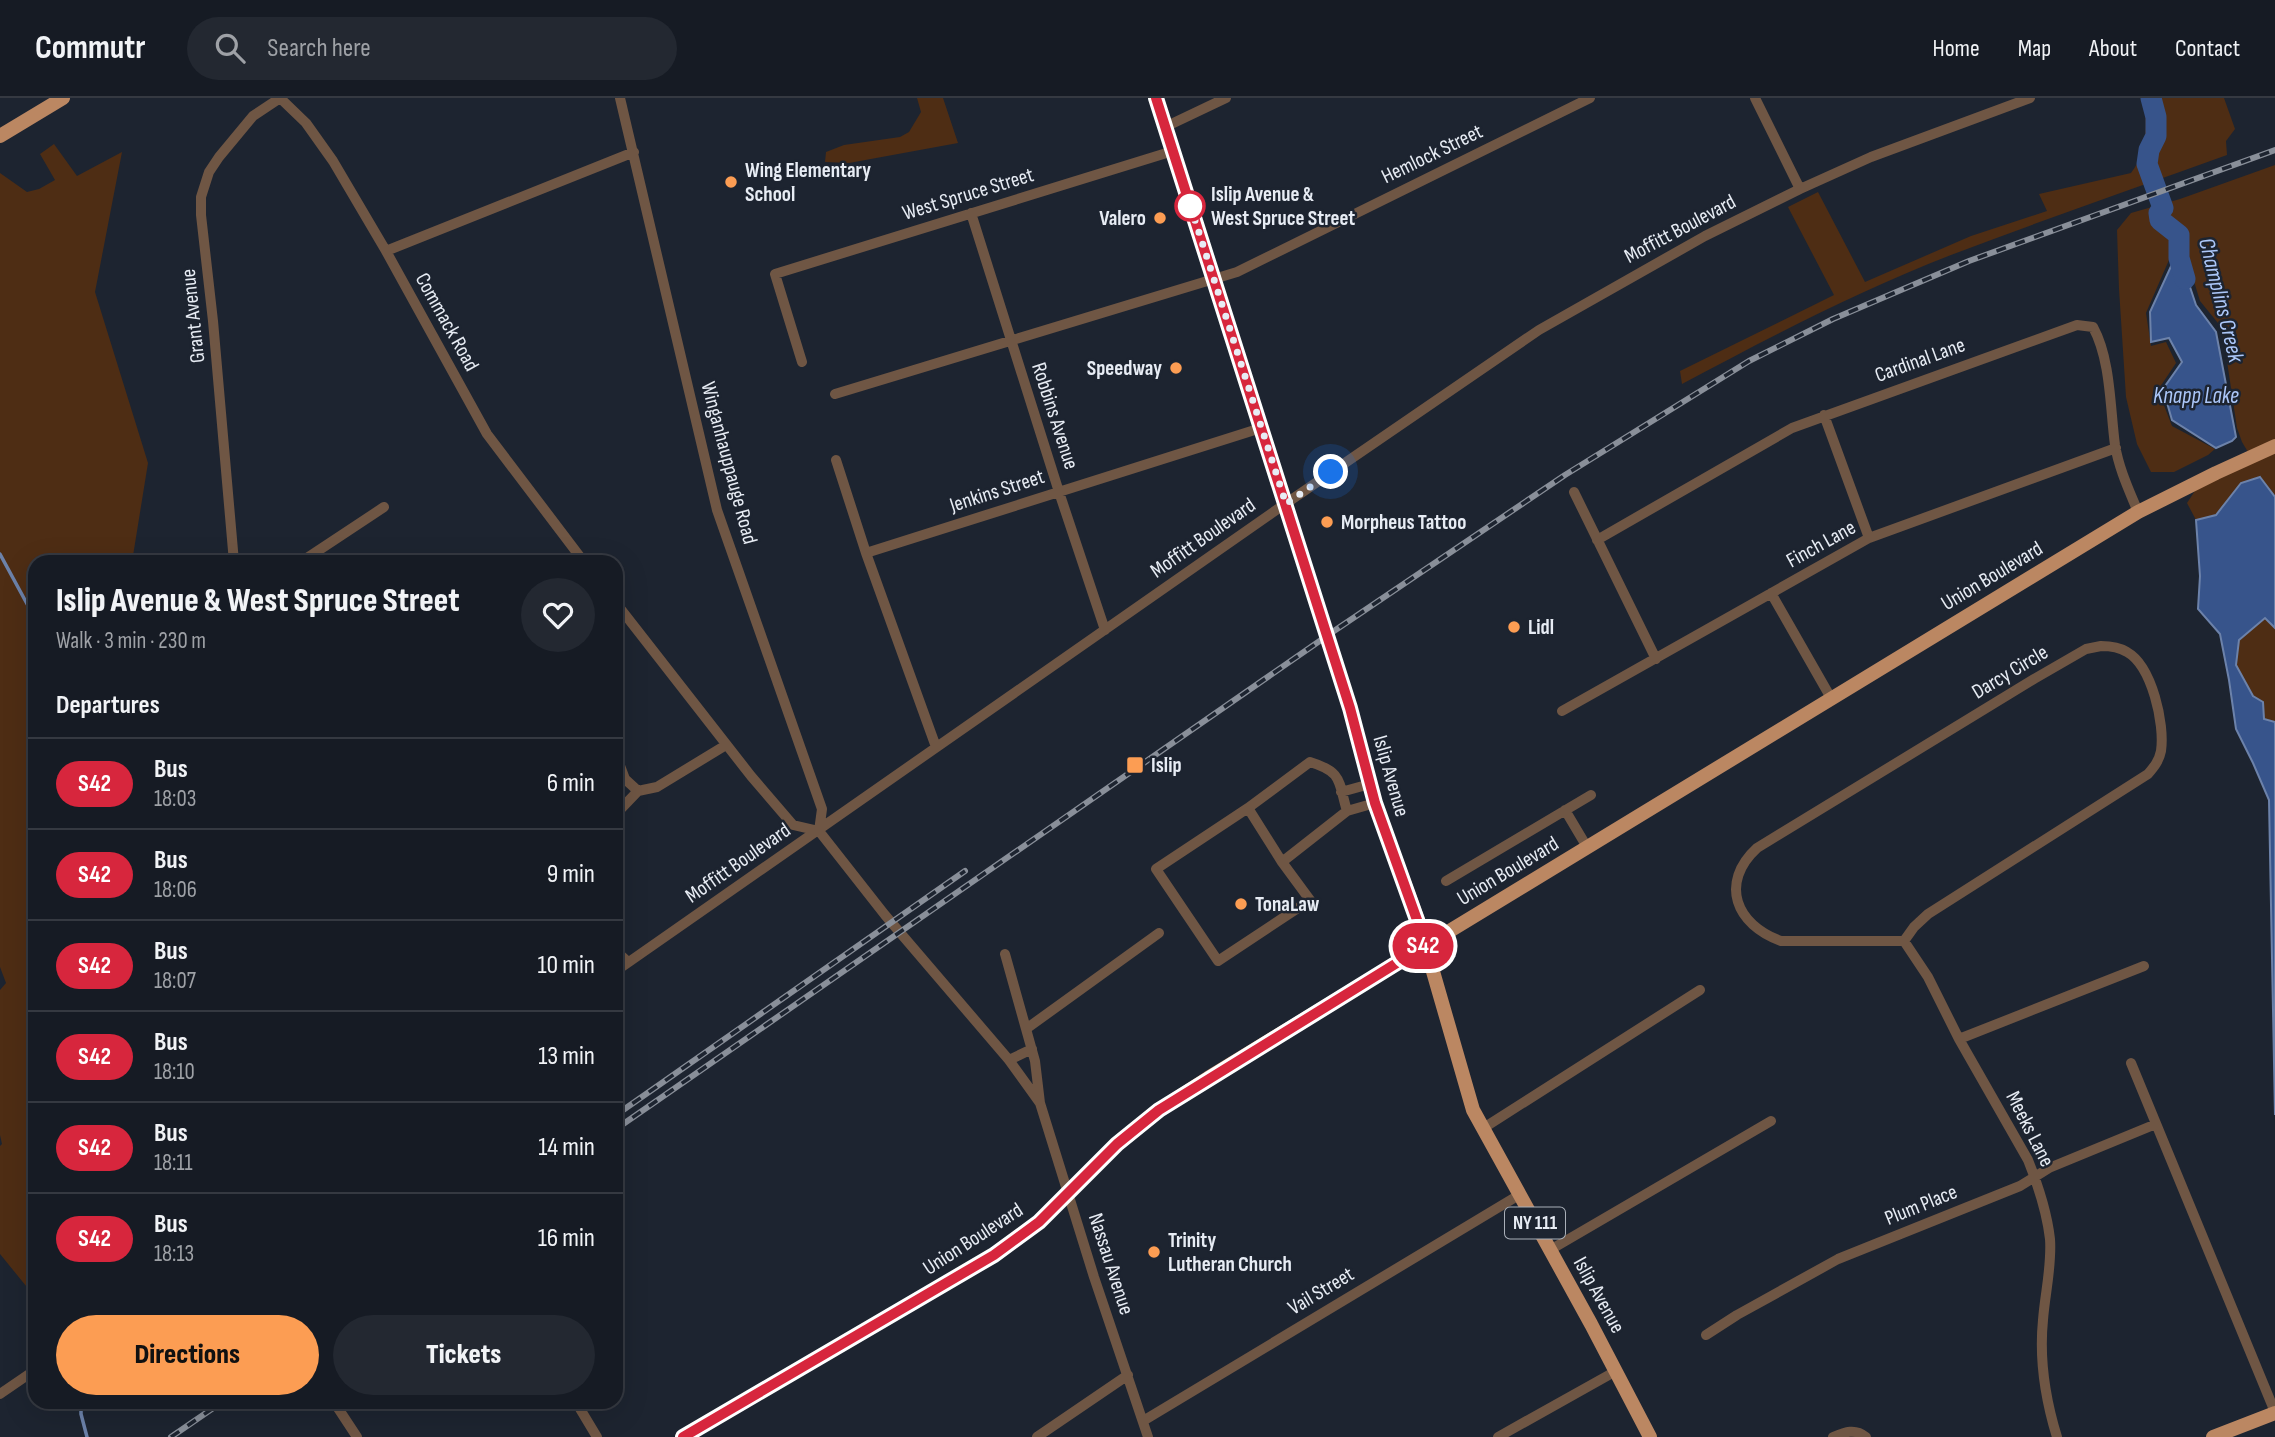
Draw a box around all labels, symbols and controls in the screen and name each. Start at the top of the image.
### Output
search box [187,17,677,80]
text: Commutr [35,28,145,68]
icon: search [211,29,249,67]
text: Search here [267,33,371,64]
text: Home [1932,34,1980,63]
text: Map [2018,34,2051,63]
text: About [2089,34,2137,63]
text: Contact [2175,34,2240,63]
street label: Hemlock Street [1377,119,1487,189]
place label: Wing Elementary School [745,158,871,207]
street label: West Spruce Street [899,162,1037,226]
marker: Wing Elementary School [723,174,739,190]
place label: Islip Avenue & West Spruce Street [1211,182,1355,231]
street label: Moffitt Boulevard [1620,189,1740,269]
marker: Islip Avenue & West Spruce Street [1175,191,1205,221]
place label: Valero [1099,206,1146,231]
marker: Valero [1152,210,1168,226]
water label: Champlins Creek [2192,235,2250,367]
street label: Grant Avenue [176,268,210,364]
street label: Commack Road [410,268,484,376]
street label: Cardinal Lane [1872,332,1968,388]
place label: Speedway [1087,356,1162,381]
street label: Robbins Avenue [1026,359,1084,473]
marker: Speedway [1168,360,1184,376]
street label: Winganhauppauge Road [695,379,763,547]
water label: Knapp Lake [2153,382,2239,410]
your location [1313,454,1348,489]
street label: Jenkins Street [946,464,1047,518]
street label: Moffitt Boulevard [1146,493,1260,583]
place label: Morpheus Tattoo [1341,510,1466,535]
marker: Morpheus Tattoo [1319,514,1335,530]
street label: Finch Lane [1782,515,1860,573]
street label: Union Boulevard [1937,536,2047,616]
button: heart [521,578,595,652]
text: Islip Avenue & West Spruce Street [56,581,460,621]
place label: Lidl [1528,615,1554,640]
marker: Lidl [1506,619,1522,635]
text: Walk · 3 min · 230 m [56,627,206,655]
street label: Darcy Circle [1967,640,2053,704]
text: Departures [56,690,160,721]
street label: Islip Avenue [1367,732,1415,820]
place label: Islip [1151,753,1182,778]
text: Bus [154,754,188,785]
marker: Islip [1125,755,1145,775]
text: 6 min [547,768,595,799]
text: S42 [78,769,111,798]
text: 18:03 [154,785,196,813]
street label: Moffitt Boulevard [681,818,795,908]
street label: Union Boulevard [1453,831,1563,911]
text: Bus [154,845,188,876]
text: 9 min [547,859,595,890]
text: S42 [78,860,111,889]
text: 18:06 [154,876,197,904]
place label: TonaLaw [1255,892,1320,917]
marker: TonaLaw [1233,896,1249,912]
line badge: S42 [1383,923,1463,969]
text: S42 [1407,931,1439,960]
text: Bus [154,936,188,967]
text: 10 min [538,950,595,981]
text: S42 [78,951,111,980]
text: 18:07 [154,967,196,995]
text: Bus [154,1027,188,1058]
text: 13 min [538,1041,595,1072]
text: S42 [78,1042,111,1071]
text: 18:10 [154,1058,195,1086]
street label: Meeks Lane [2000,1087,2060,1171]
text: Bus [154,1118,188,1149]
text: 14 min [538,1132,595,1163]
text: S42 [78,1133,111,1162]
text: 18:11 [154,1149,193,1177]
street label: Plum Place [1881,1179,1961,1231]
street label: Union Boulevard [919,1198,1027,1280]
road number: NY 111 [1505,1208,1565,1238]
text: Bus [154,1209,188,1240]
street label: Nassau Avenue [1083,1210,1139,1318]
text: 16 min [538,1223,595,1254]
text: S42 [78,1224,111,1253]
place label: Trinity Lutheran Church [1168,1228,1292,1277]
text: 18:13 [154,1240,194,1268]
marker: Trinity Lutheran Church [1146,1244,1162,1260]
street label: Islip Avenue [1568,1252,1630,1338]
street label: Vail Street [1284,1262,1358,1320]
button: Directions [56,1315,319,1395]
button: Tickets [333,1315,595,1395]

